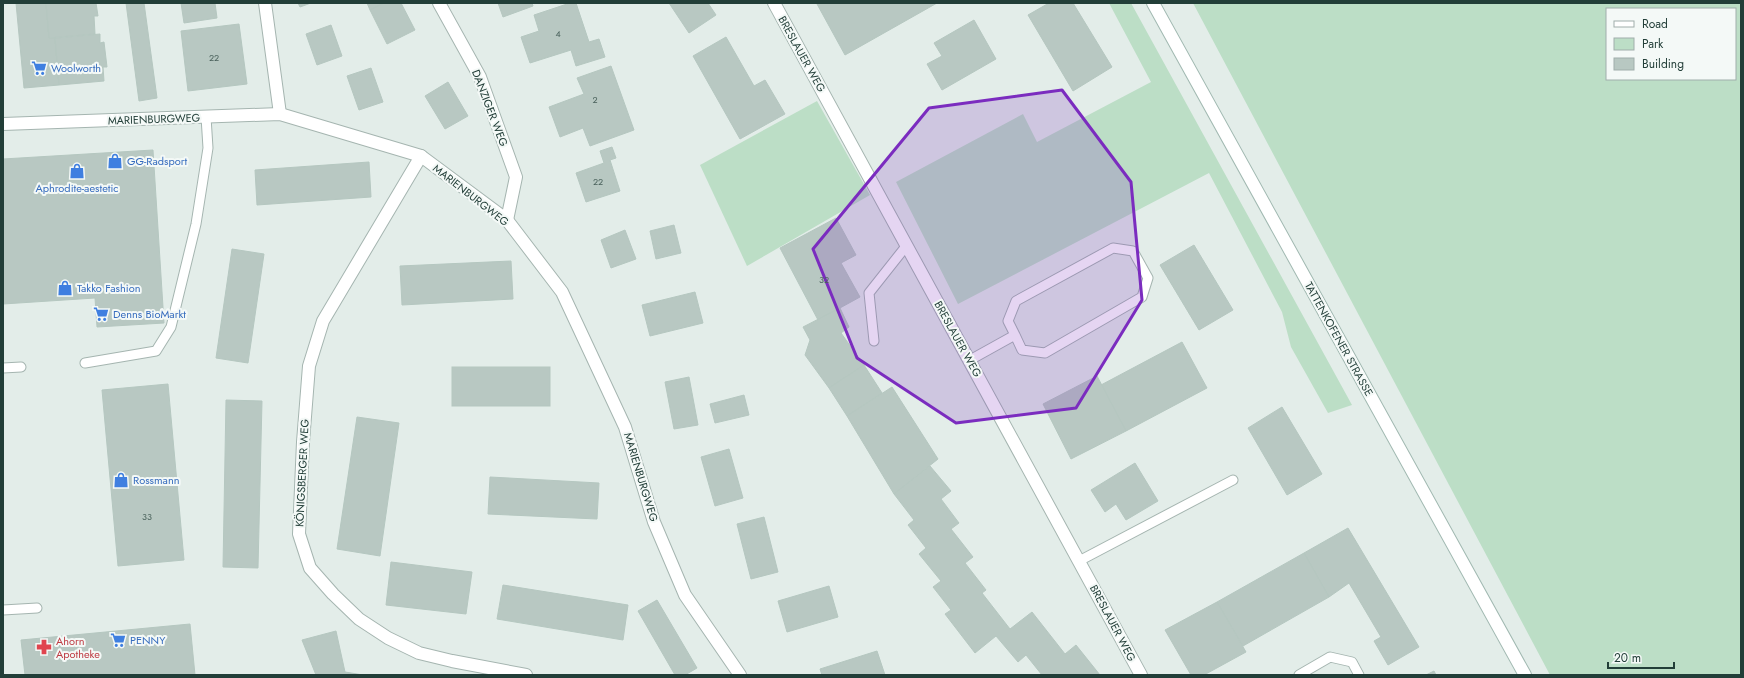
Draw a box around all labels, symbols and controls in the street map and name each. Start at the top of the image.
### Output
legend [1606,8,1736,80]
street label: BRESLAUER WEG [774,13,830,95]
text: Road [1642,15,1668,33]
house number: 4 [555,27,561,40]
text: Park [1642,35,1664,53]
house number: 22 [209,51,219,64]
text: Building [1642,55,1684,73]
supermarket icon: Woolworth [30,59,48,77]
place label: Woolworth [51,60,101,76]
street label: DANZIGER WEG [468,67,512,149]
house number: 2 [592,93,598,106]
street label: MARIENBURGWEG [108,109,201,129]
shop icon: GG-Radsport [106,152,124,170]
place label: GG-Radsport [127,153,188,169]
street label: MARIENBURGWEG [430,160,513,230]
shop icon: Aphrodite-aestetic [68,162,86,180]
house number: 22 [593,175,603,188]
place label: Aphrodite-aestetic [35,180,119,196]
house number: 32 [819,273,829,286]
shop icon: Takko Fashion [56,279,74,297]
street label: TATTENKOFENER STRASSE [1301,279,1377,399]
place label: Takko Fashion [77,280,140,296]
street label: BRESLAUER WEG [930,298,986,380]
supermarket icon: Denns BioMarkt [92,305,110,323]
place label: Denns BioMarkt [113,306,186,322]
street label: KÖNIGSBERGER WEG [291,418,313,527]
street label: MARIENBURGWEG [620,430,662,524]
shop icon: Rossmann [112,471,130,489]
place label: Rossmann [133,472,179,488]
house number: 33 [142,510,152,523]
street label: BRESLAUER WEG [1086,582,1140,665]
supermarket icon: PENNY [109,631,127,649]
place label: PENNY [130,632,166,648]
place label: Ahorn Apotheke [56,633,100,662]
pharmacy icon: Ahorn Apotheke [35,638,53,656]
scale bar [1608,644,1674,670]
text: 20 m [1614,649,1641,667]

